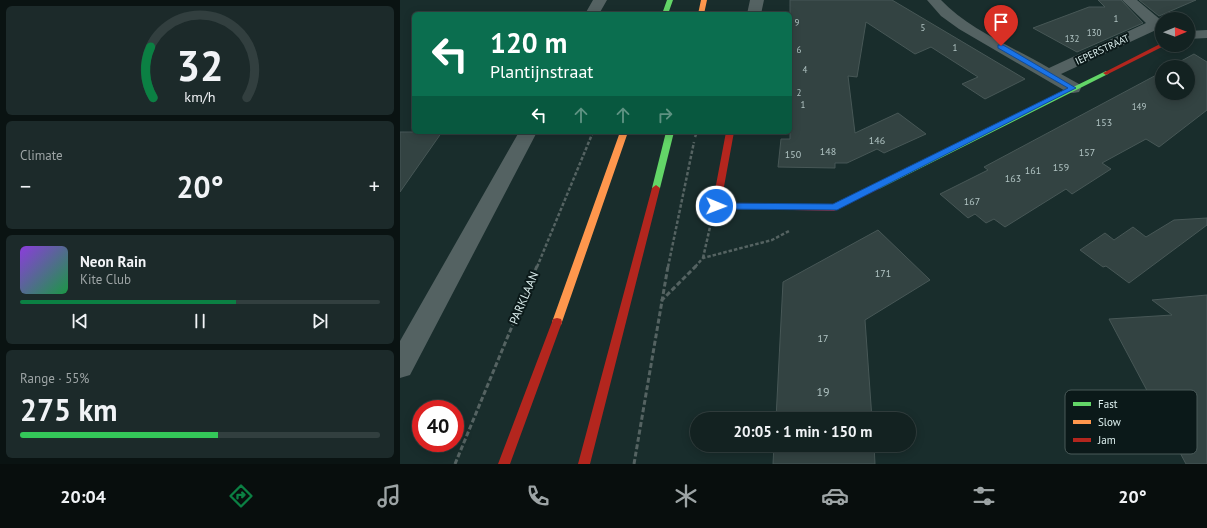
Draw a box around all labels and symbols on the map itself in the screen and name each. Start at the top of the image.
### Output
pin [984,5,1018,46]
north arrow [1155,12,1195,52]
house number: 1 [1114,13,1119,24]
house number: 9 [795,17,800,28]
house number: 5 [921,22,926,33]
house number: 130 [1087,27,1101,38]
street label: IEPERSTRAAT [1073,31,1132,68]
house number: 132 [1065,33,1079,44]
house number: 1 [953,42,958,53]
house number: 6 [797,44,802,55]
house number: 4 [803,64,808,75]
house number: 2 [797,87,802,98]
house number: 1 [801,99,806,110]
house number: 149 [1132,101,1146,112]
house number: 153 [1096,116,1112,129]
house number: 146 [869,134,885,147]
house number: 148 [820,145,836,158]
house number: 157 [1079,146,1095,159]
house number: 150 [785,148,802,161]
house number: 159 [1053,161,1069,174]
house number: 161 [1025,164,1041,177]
house number: 163 [1005,172,1021,185]
position arrow [695,185,737,227]
house number: 167 [964,195,980,208]
house number: 171 [875,267,891,280]
street label: PARKLAAN [506,269,541,326]
house number: 17 [818,332,828,345]
house number: 19 [816,384,830,399]
legend [1065,390,1197,454]
text: Fast [1098,397,1118,411]
speed limit sign: 40 [412,400,464,452]
text: Slow [1098,415,1121,429]
text: Jam [1097,433,1116,447]

